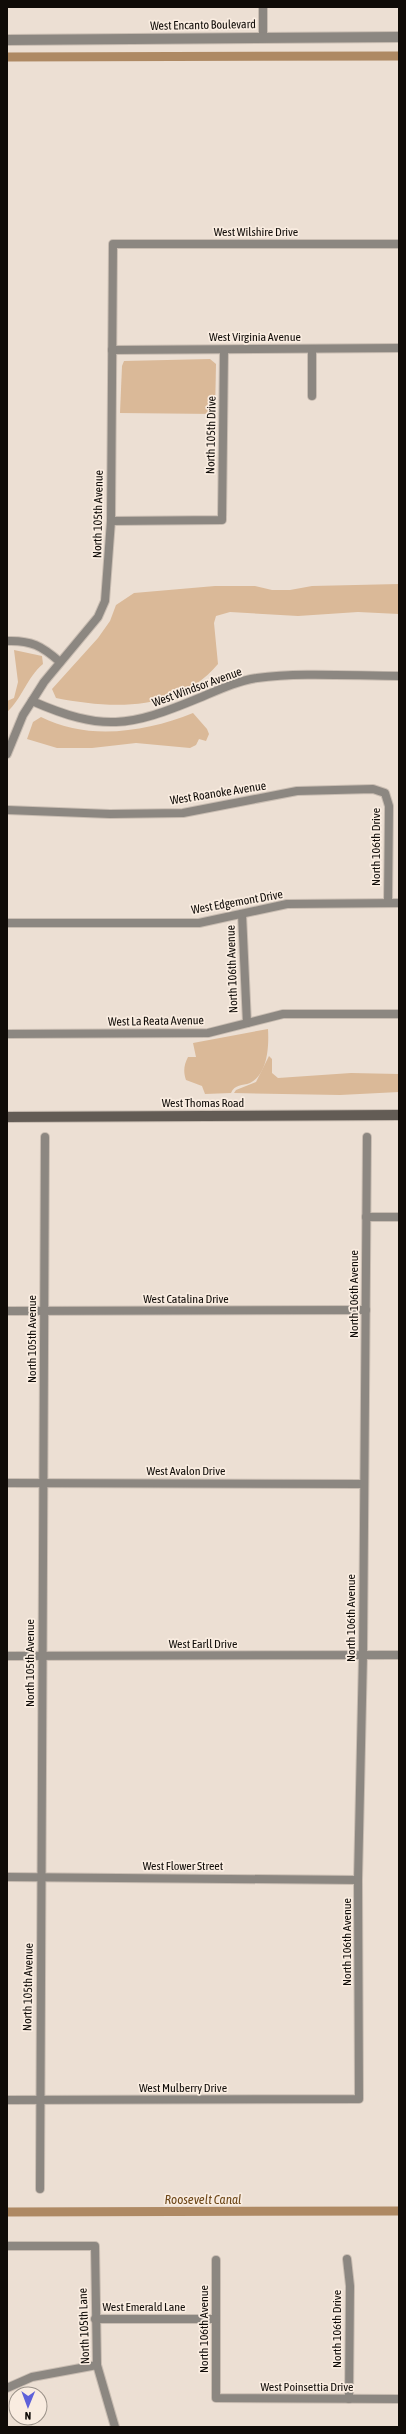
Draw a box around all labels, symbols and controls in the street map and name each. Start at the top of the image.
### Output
street label: West Encanto Boulevard [150,17,256,33]
street label: West Wilshire Drive [214,225,298,239]
street label: West Virginia Avenue [209,330,301,344]
street label: North 105th Drive [203,396,219,474]
street label: North 105th Avenue [90,470,106,558]
street label: West Windsor Avenue [150,664,244,710]
street label: West Roanoke Avenue [169,778,267,808]
street label: North 106th Drive [369,808,383,886]
street label: West Edgemont Drive [190,887,284,917]
street label: North 106th Avenue [223,925,241,1013]
street label: West La Reata Avenue [108,1013,204,1029]
street label: West Thomas Road [162,1096,244,1110]
street label: North 106th Avenue [347,1250,361,1338]
street label: West Catalina Drive [143,1292,229,1306]
street label: North 105th Avenue [25,1295,39,1383]
street label: West Avalon Drive [147,1464,225,1478]
street label: North 106th Avenue [344,1574,358,1662]
street label: North 105th Avenue [23,1619,37,1707]
street label: West Earll Drive [169,1637,237,1651]
street label: West Flower Street [143,1859,224,1873]
street label: North 106th Avenue [340,1898,354,1986]
street label: North 105th Avenue [20,1943,36,2031]
street label: West Mulberry Drive [139,2081,227,2095]
water label: Roosevelt Canal [165,2192,241,2207]
street label: North 106th Avenue [197,2285,211,2373]
street label: North 105th Lane [76,2288,92,2364]
street label: North 106th Drive [330,2290,344,2368]
street label: West Emerald Lane [102,2300,186,2314]
street label: West Poinsettia Drive [261,2380,353,2394]
north arrow [8,2386,48,2426]
text: N [24,2410,31,2422]

